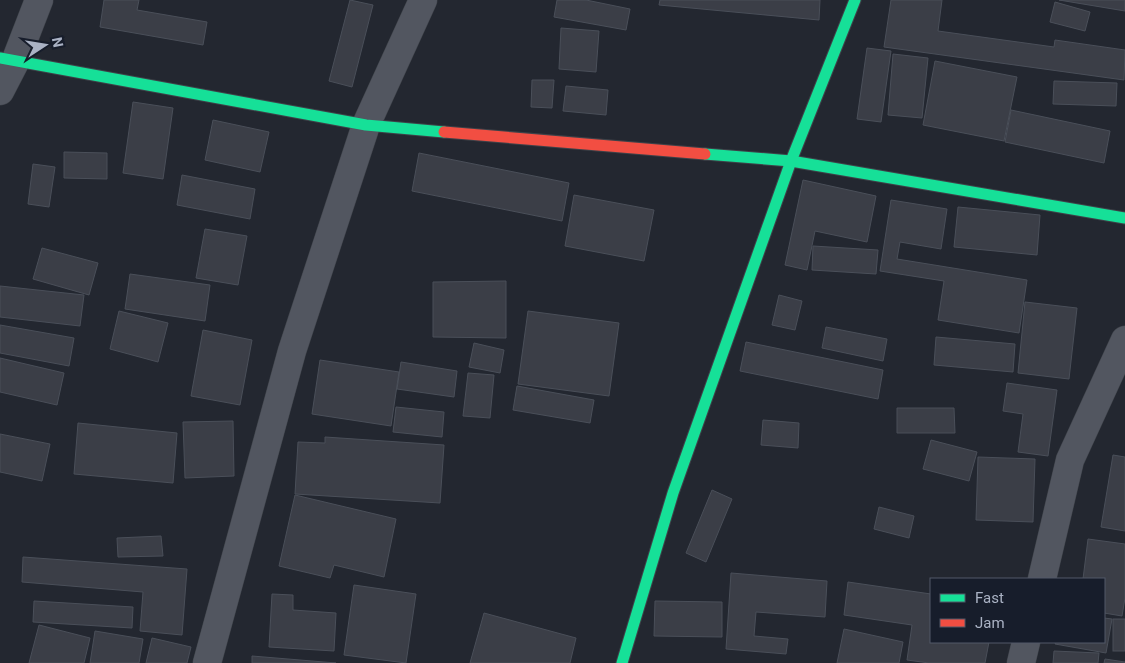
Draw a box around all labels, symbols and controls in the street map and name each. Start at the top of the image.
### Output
north arrow [20,20,70,70]
text: N [49,36,67,49]
legend [930,578,1105,643]
text: Fast [975,589,1004,607]
text: Jam [975,614,1005,632]

